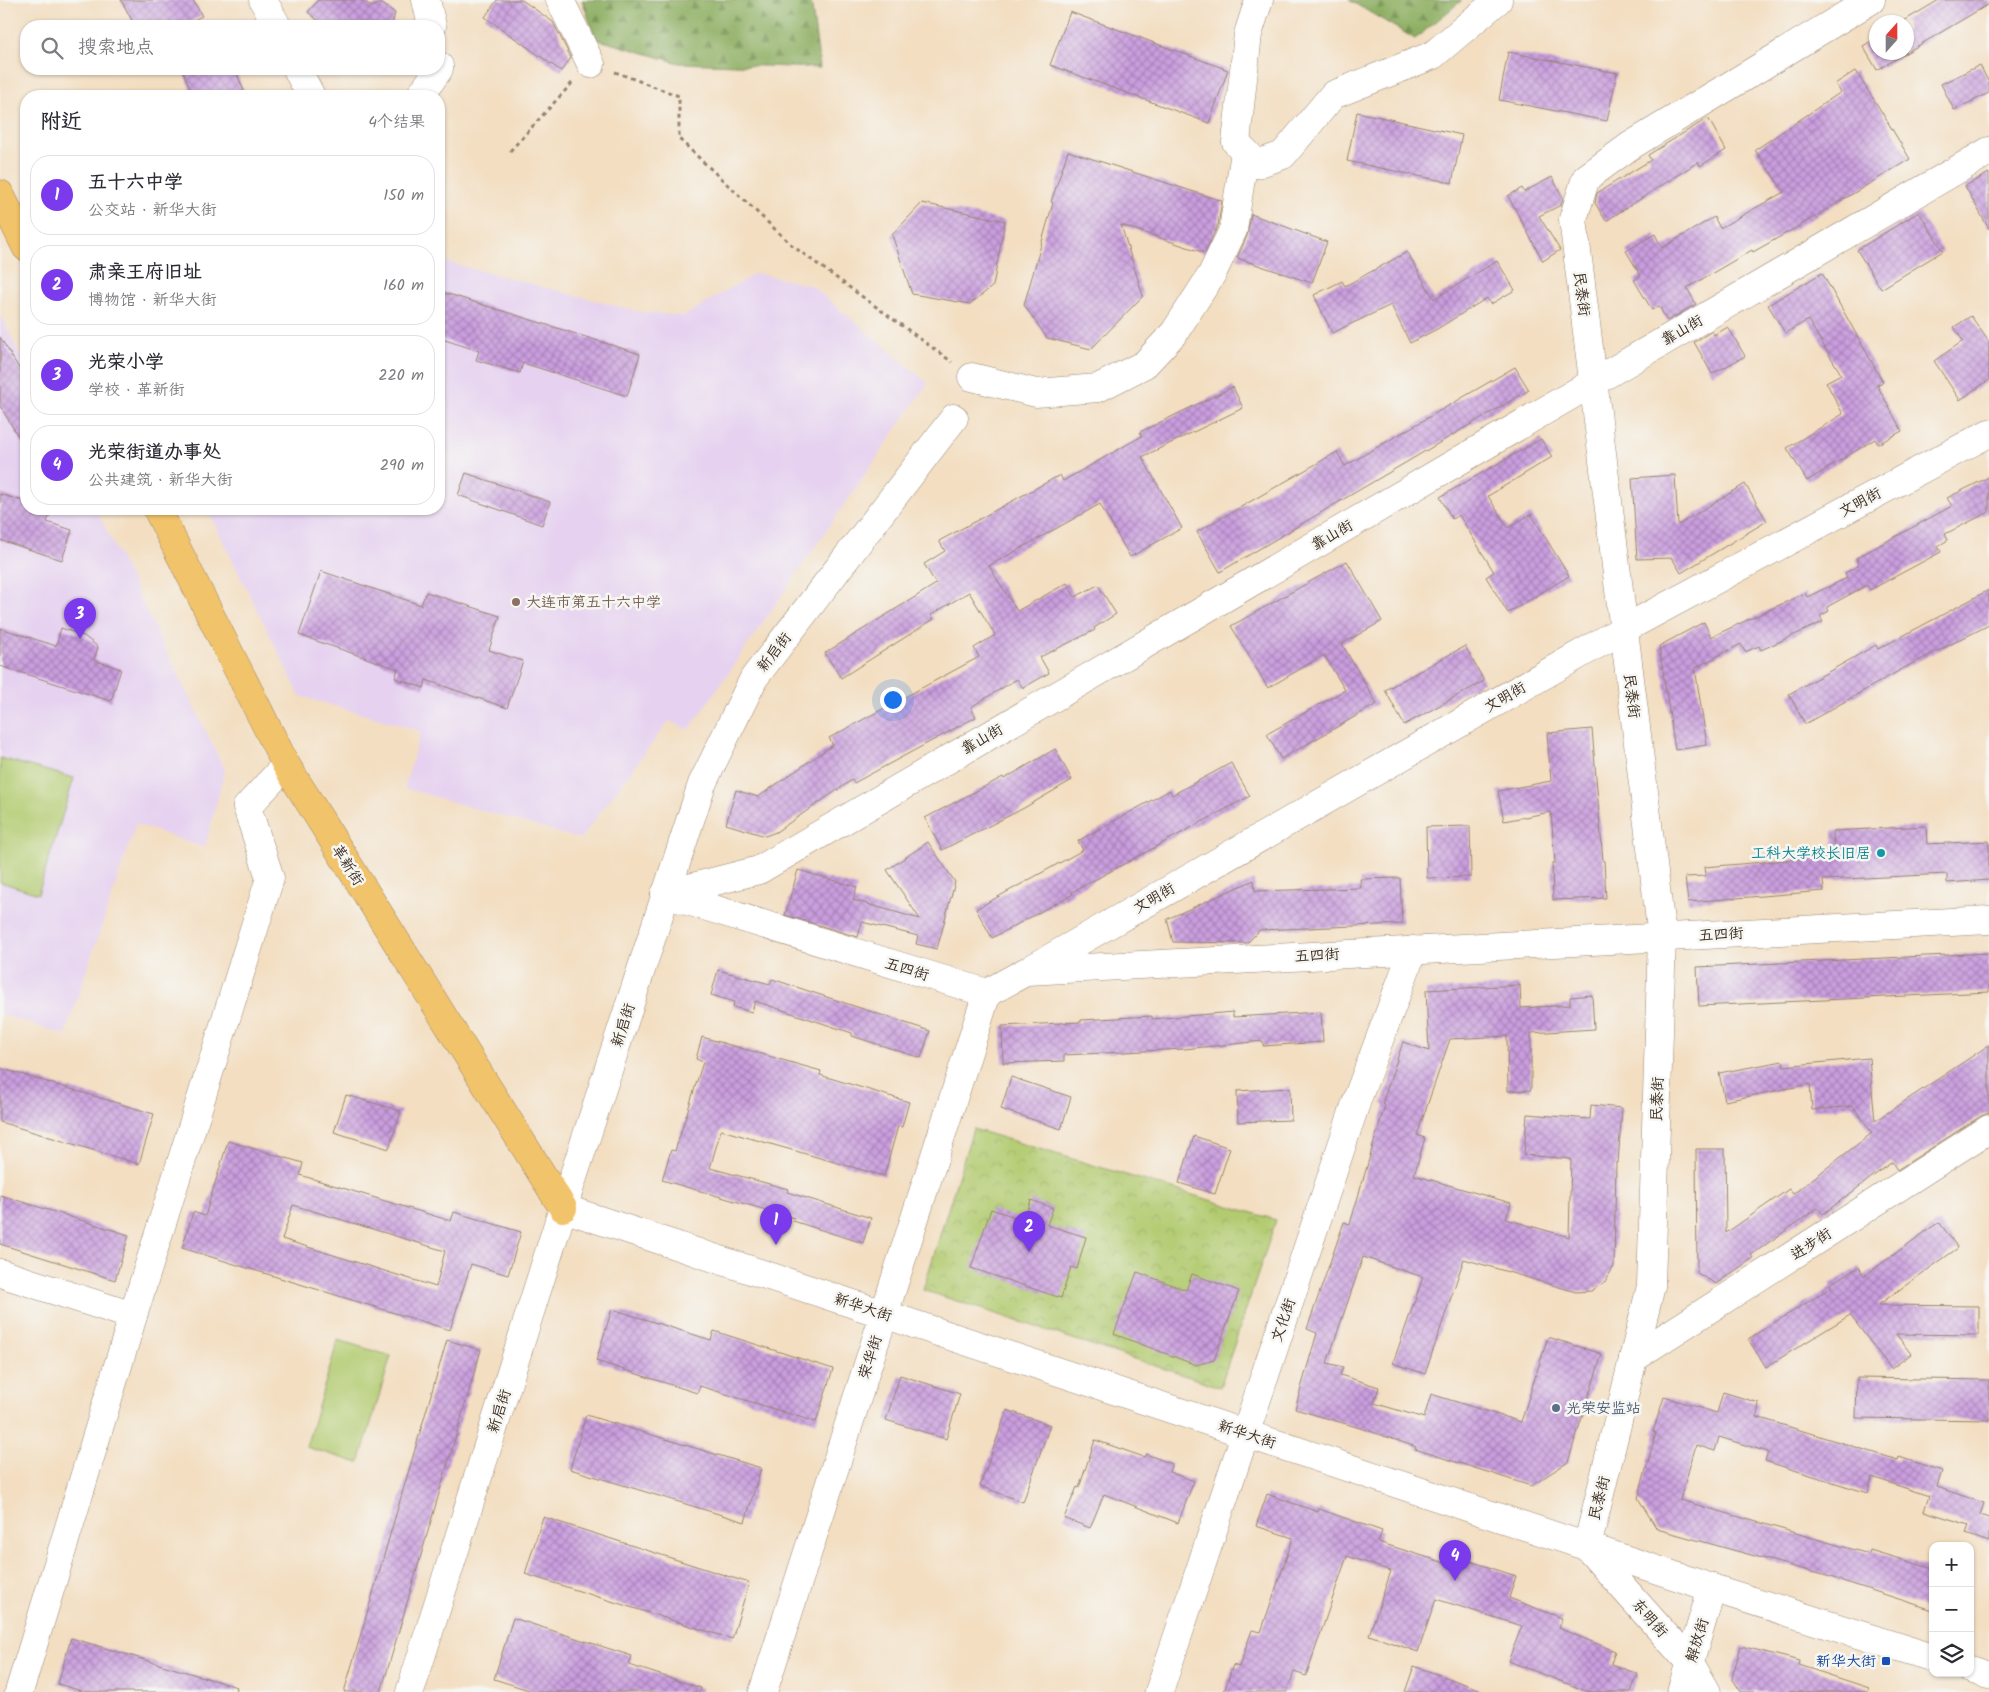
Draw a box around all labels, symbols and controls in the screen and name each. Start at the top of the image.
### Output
north arrow [1869,15,1914,60]
search box [20,20,445,75]
text: 搜索地点 [78,33,154,63]
icon: search [38,34,66,62]
text: 附近 [40,106,82,139]
text: 4个结果 [368,110,425,135]
text: 五十六中学 [88,168,183,198]
text: 1 [55,183,59,208]
text: 150 m [383,183,424,208]
text: 公交站 · 新华大街 [88,198,217,223]
text: 肃亲王府旧址 [88,258,202,288]
street label: 民泰街 [1566,270,1596,318]
text: 2 [52,273,62,298]
text: 160 m [383,273,424,298]
text: 博物馆 · 新华大街 [88,288,217,313]
street label: 靠山街 [1657,309,1708,353]
text: 光荣小学 [88,348,164,378]
text: 3 [53,363,61,388]
text: 220 m [378,363,424,388]
text: 学校 · 革新街 [88,378,185,403]
text: 光荣街道办事处 [88,438,221,468]
text: 4 [53,453,61,478]
text: 290 m [380,453,424,478]
text: 公共建筑 · 新华大街 [88,468,233,493]
street label: 文明街 [1835,482,1886,524]
street label: 靠山街 [1307,514,1358,558]
place label: 大连市第五十六中学 [526,591,661,615]
marker: 大连市第五十六中学 [510,596,522,608]
pin: 3 [64,598,96,639]
street label: 新启街 [751,627,798,678]
street label: 民泰街 [1616,672,1646,720]
street label: 文明街 [1480,676,1531,720]
your location [880,687,906,713]
street label: 靠山街 [957,718,1008,762]
street label: 革新街 [325,840,369,891]
place label: 工科大学校长旧居 [1751,842,1871,866]
marker: 工科大学校长旧居 [1875,847,1887,859]
street label: 文明街 [1129,877,1180,921]
street label: 五四街 [1698,922,1744,948]
street label: 五四街 [1294,943,1340,969]
street label: 五四街 [882,952,932,988]
street label: 新启街 [606,1000,642,1050]
street label: 民泰街 [1645,1076,1671,1122]
pin: 1 [760,1204,792,1245]
pin: 2 [1013,1211,1045,1252]
street label: 进步街 [1786,1223,1837,1267]
street label: 新华大街 [830,1287,895,1329]
street label: 文化街 [1265,1295,1303,1346]
street label: 荣华街 [853,1332,889,1382]
street label: 新启街 [482,1386,518,1436]
place label: 光荣安监站 [1566,1397,1641,1421]
marker: 光荣安监站 [1550,1402,1562,1414]
street label: 新华大街 [1214,1414,1279,1456]
street label: 民泰街 [1583,1473,1617,1523]
pin: 4 [1439,1540,1471,1581]
map controls [1929,1542,1974,1677]
button: + [1929,1542,1974,1587]
button: − [1929,1587,1974,1632]
street label: 东明街 [1625,1594,1673,1644]
street label: 解放街 [1680,1615,1716,1665]
button: layers [1929,1632,1974,1677]
place label: 新华大街 [1816,1650,1876,1674]
marker: 新华大街 [1880,1655,1892,1667]

